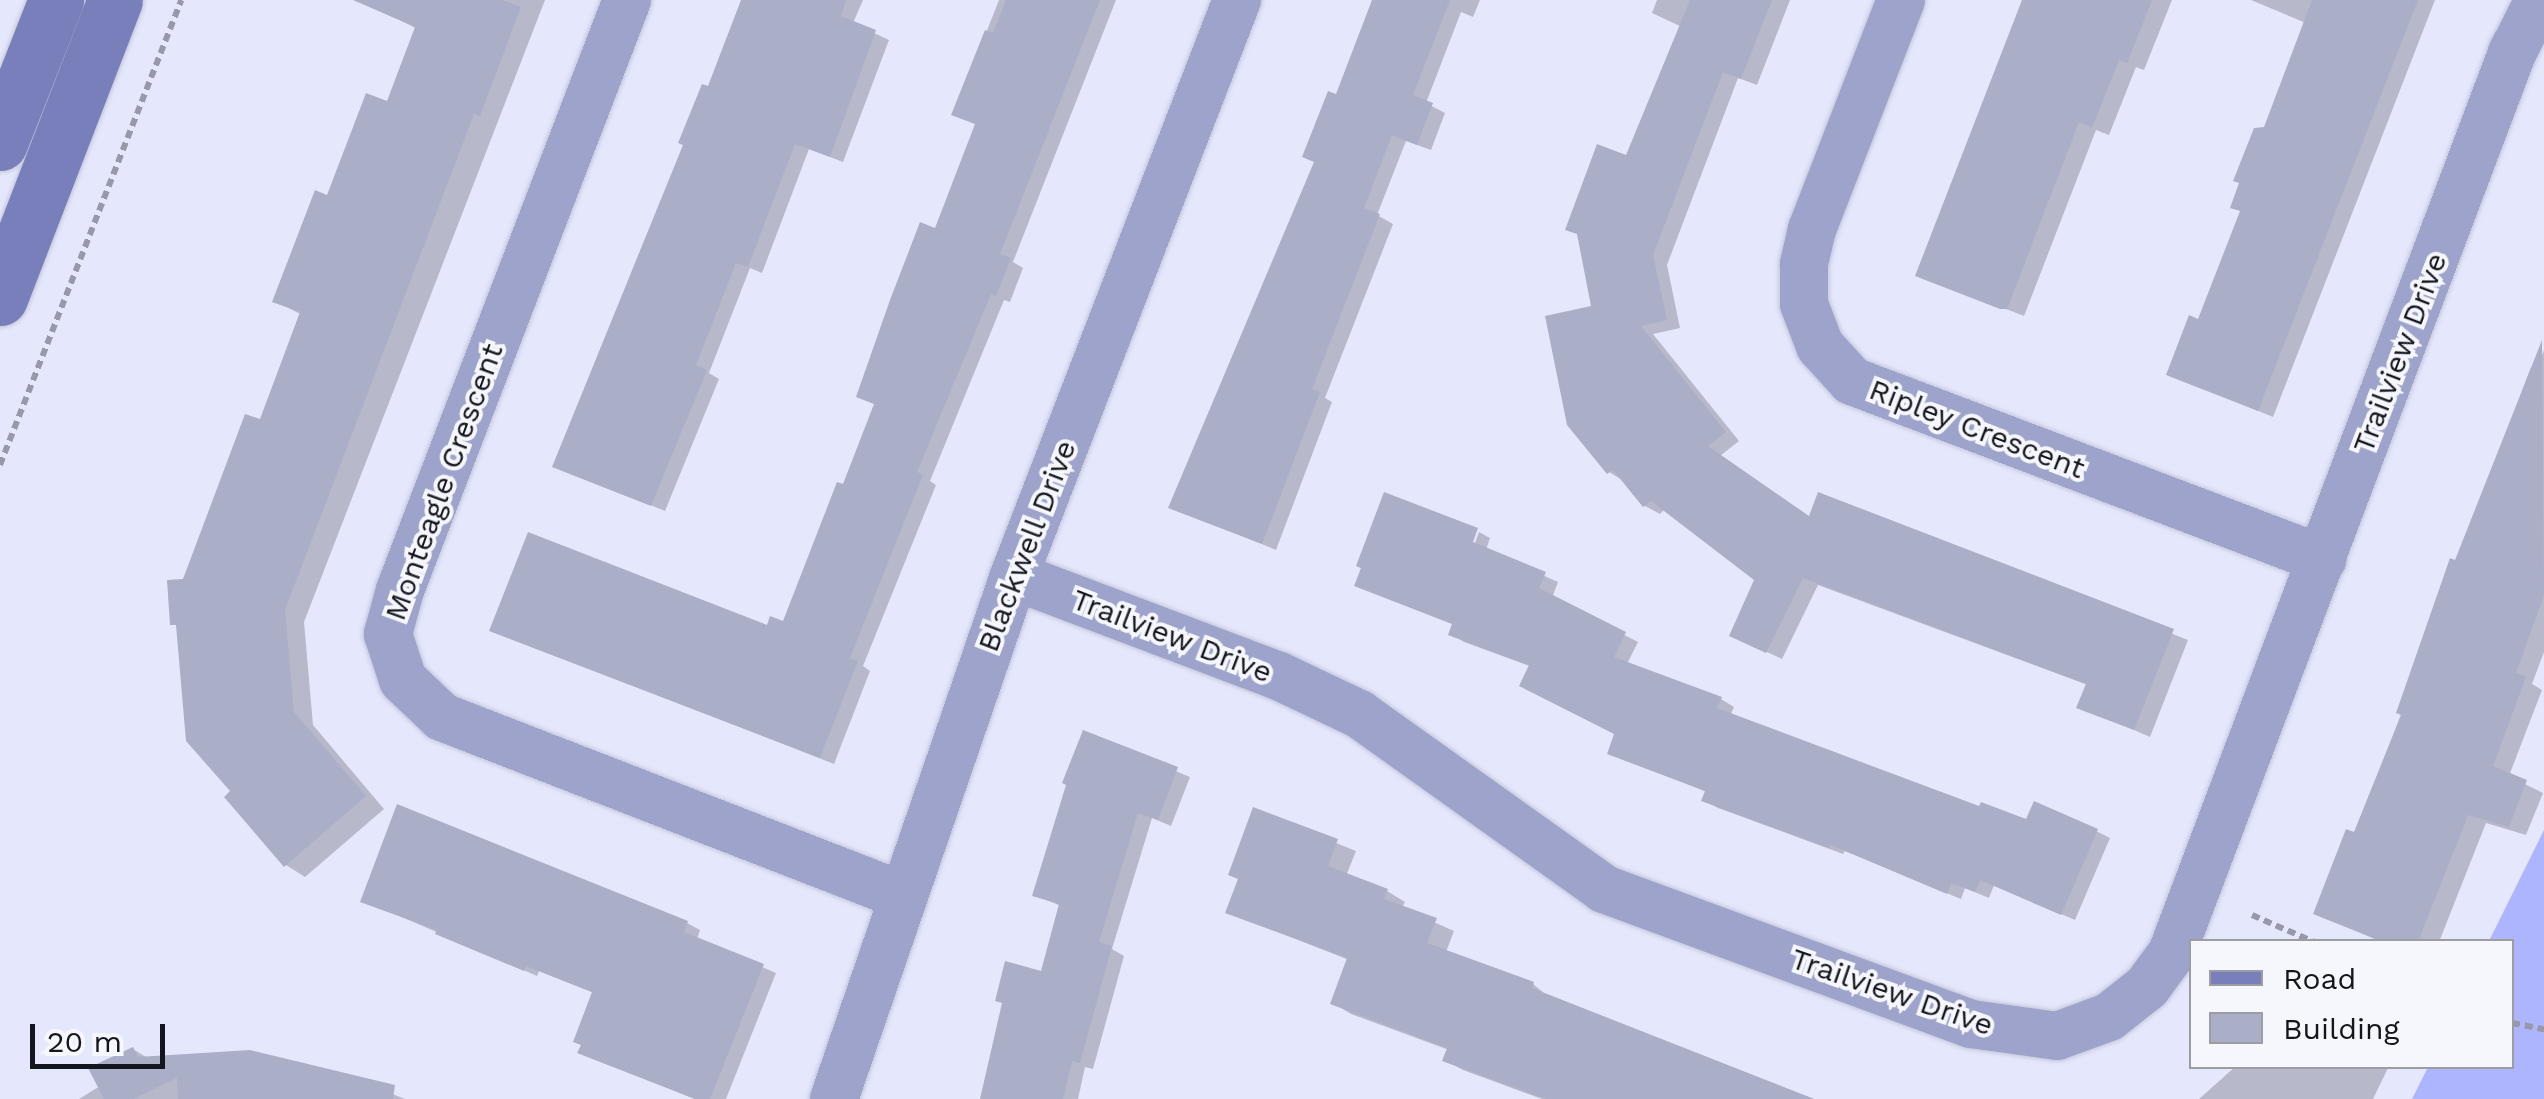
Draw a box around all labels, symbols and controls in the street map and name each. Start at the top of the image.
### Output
street label: Trailview Drive [2345,248,2455,458]
street label: Monteagle Crescent [377,339,511,625]
street label: Ripley Crescent [1864,371,2090,487]
street label: Blackwell Drive [970,435,1084,657]
street label: Trailview Drive [1067,581,1277,691]
legend [2189,939,2514,1069]
street label: Trailview Drive [1786,940,1998,1044]
text: Road [2283,961,2356,996]
scale bar [35,1004,170,1066]
text: Building [2283,1011,2400,1046]
text: 20 m [47,1024,122,1059]

